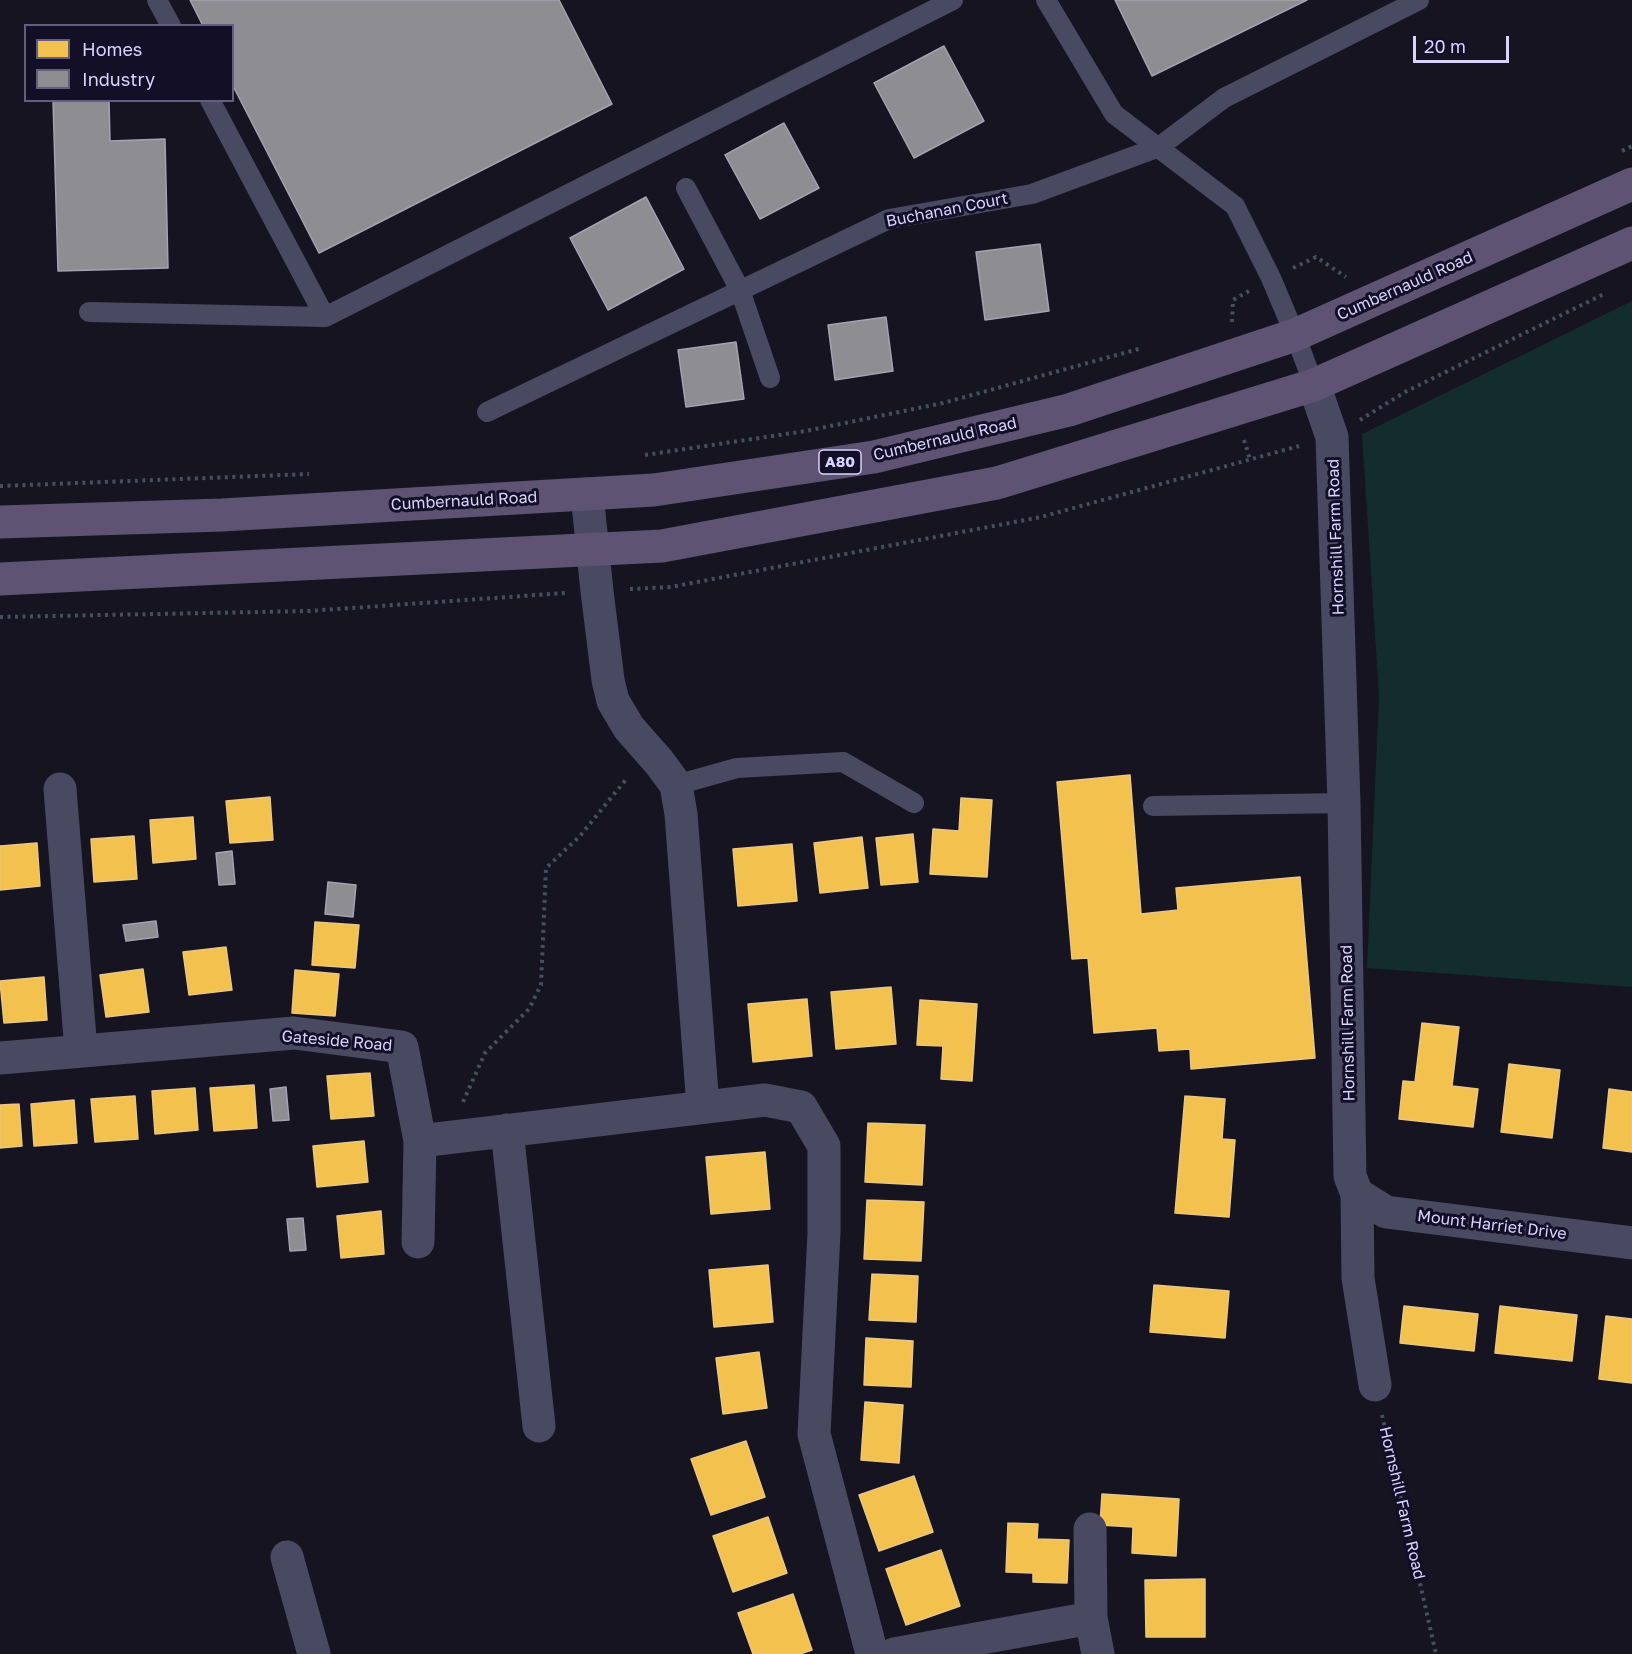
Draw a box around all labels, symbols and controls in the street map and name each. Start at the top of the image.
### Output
legend [24,24,234,102]
scale bar [1416,24,1512,62]
text: 20 m [1424,35,1466,57]
text: Homes [82,38,142,60]
text: Industry [82,68,155,90]
street label: Buchanan Court [884,189,1010,231]
street label: Cumbernauld Road [1334,247,1476,325]
street label: Cumbernauld Road [871,413,1019,465]
road number: A80 [819,450,861,474]
street label: Hornshill Farm Road [1324,458,1348,616]
street label: Cumbernauld Road [390,488,538,514]
street label: Hornshill Farm Road [1337,945,1359,1101]
street label: Gateside Road [281,1027,393,1055]
street label: Mount Harriet Drive [1416,1206,1568,1244]
street label: Hornshill Farm Road [1375,1425,1429,1581]

